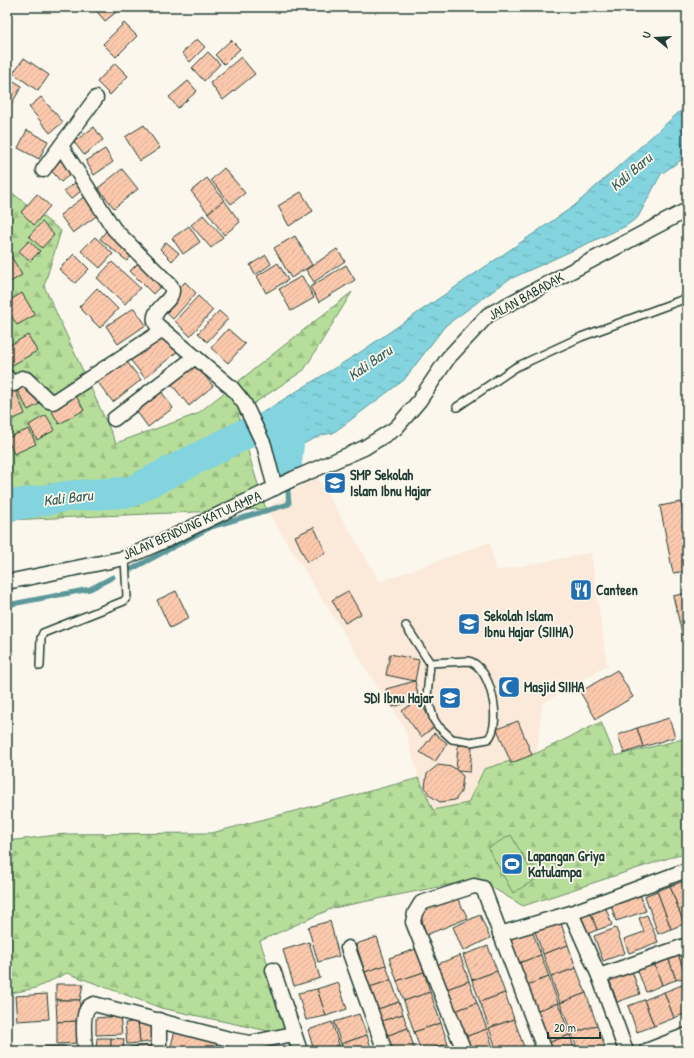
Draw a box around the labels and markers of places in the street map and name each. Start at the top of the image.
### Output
place label: SMP Sekolah Islam Ibnu Hajar [350,465,432,501]
school or university icon: SMP Sekolah Islam Ibnu Hajar [322,470,348,496]
restaurant icon: Canteen [568,577,594,603]
place label: Canteen [596,580,638,599]
place label: Sekolah Islam Ibnu Hajar (SIIHA) [484,606,574,642]
school or university icon: Sekolah Islam Ibnu Hajar (SIIHA) [456,611,482,637]
mosque icon: Masjid SIIHA [496,674,522,700]
place label: Masjid SIIHA [524,677,585,697]
school or university icon: SDI Ibnu Hajar [437,685,463,711]
place label: SDI Ibnu Hajar [364,688,435,708]
place label: Lapangan Griya Katulampa [528,846,605,883]
sports icon: Lapangan Griya Katulampa [499,851,525,877]

